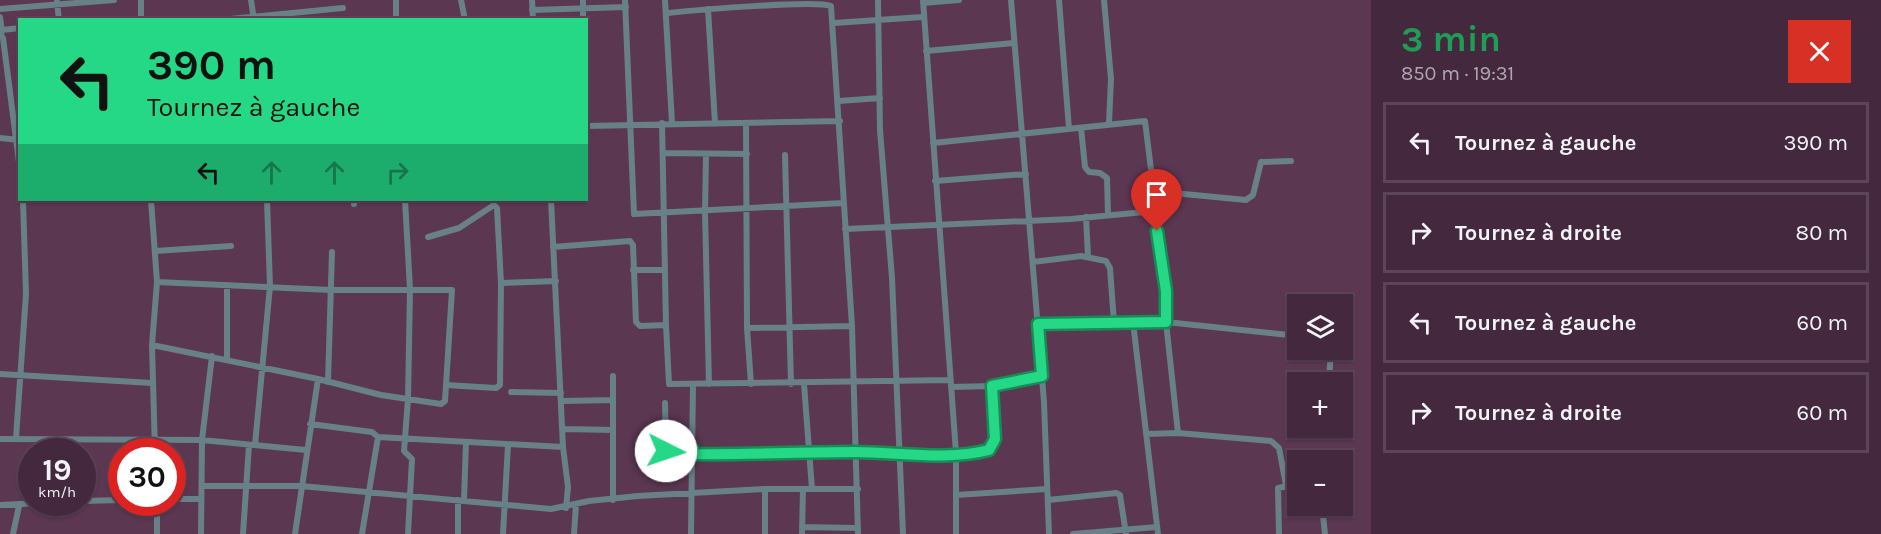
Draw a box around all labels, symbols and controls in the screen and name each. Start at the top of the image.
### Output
text: 3 min [1401,18,1501,60]
button: close [1788,20,1851,83]
text: 390 m [147,40,276,90]
icon: left [48,42,126,120]
text: 850 m · 19:31 [1401,62,1514,85]
text: Tournez à gauche [147,91,360,123]
icon: left [1404,126,1437,159]
text: Tournez à gauche [1455,130,1636,156]
text: 390 m [1783,130,1848,156]
icon: left [192,156,225,189]
icon: ahead [255,156,288,189]
icon: ahead [318,156,351,189]
icon: right [381,156,414,189]
pin [1131,169,1182,231]
icon: arrive [1140,178,1173,211]
icon: right [1404,216,1437,249]
text: Tournez à droite [1455,220,1622,246]
text: 80 m [1796,220,1848,246]
map controls [1287,294,1353,516]
button: layers [1287,294,1353,360]
icon: left [1404,306,1437,339]
text: Tournez à gauche [1455,310,1636,336]
text: 60 m [1797,310,1848,336]
button: + [1287,372,1353,438]
icon: right [1404,396,1437,429]
text: Tournez à droite [1455,400,1622,426]
text: 60 m [1797,400,1848,426]
position arrow [634,419,698,483]
speed limit sign: 30 [108,438,186,516]
button: − [1287,450,1353,516]
text: 19 [42,452,71,488]
text: km/h [38,483,76,501]

